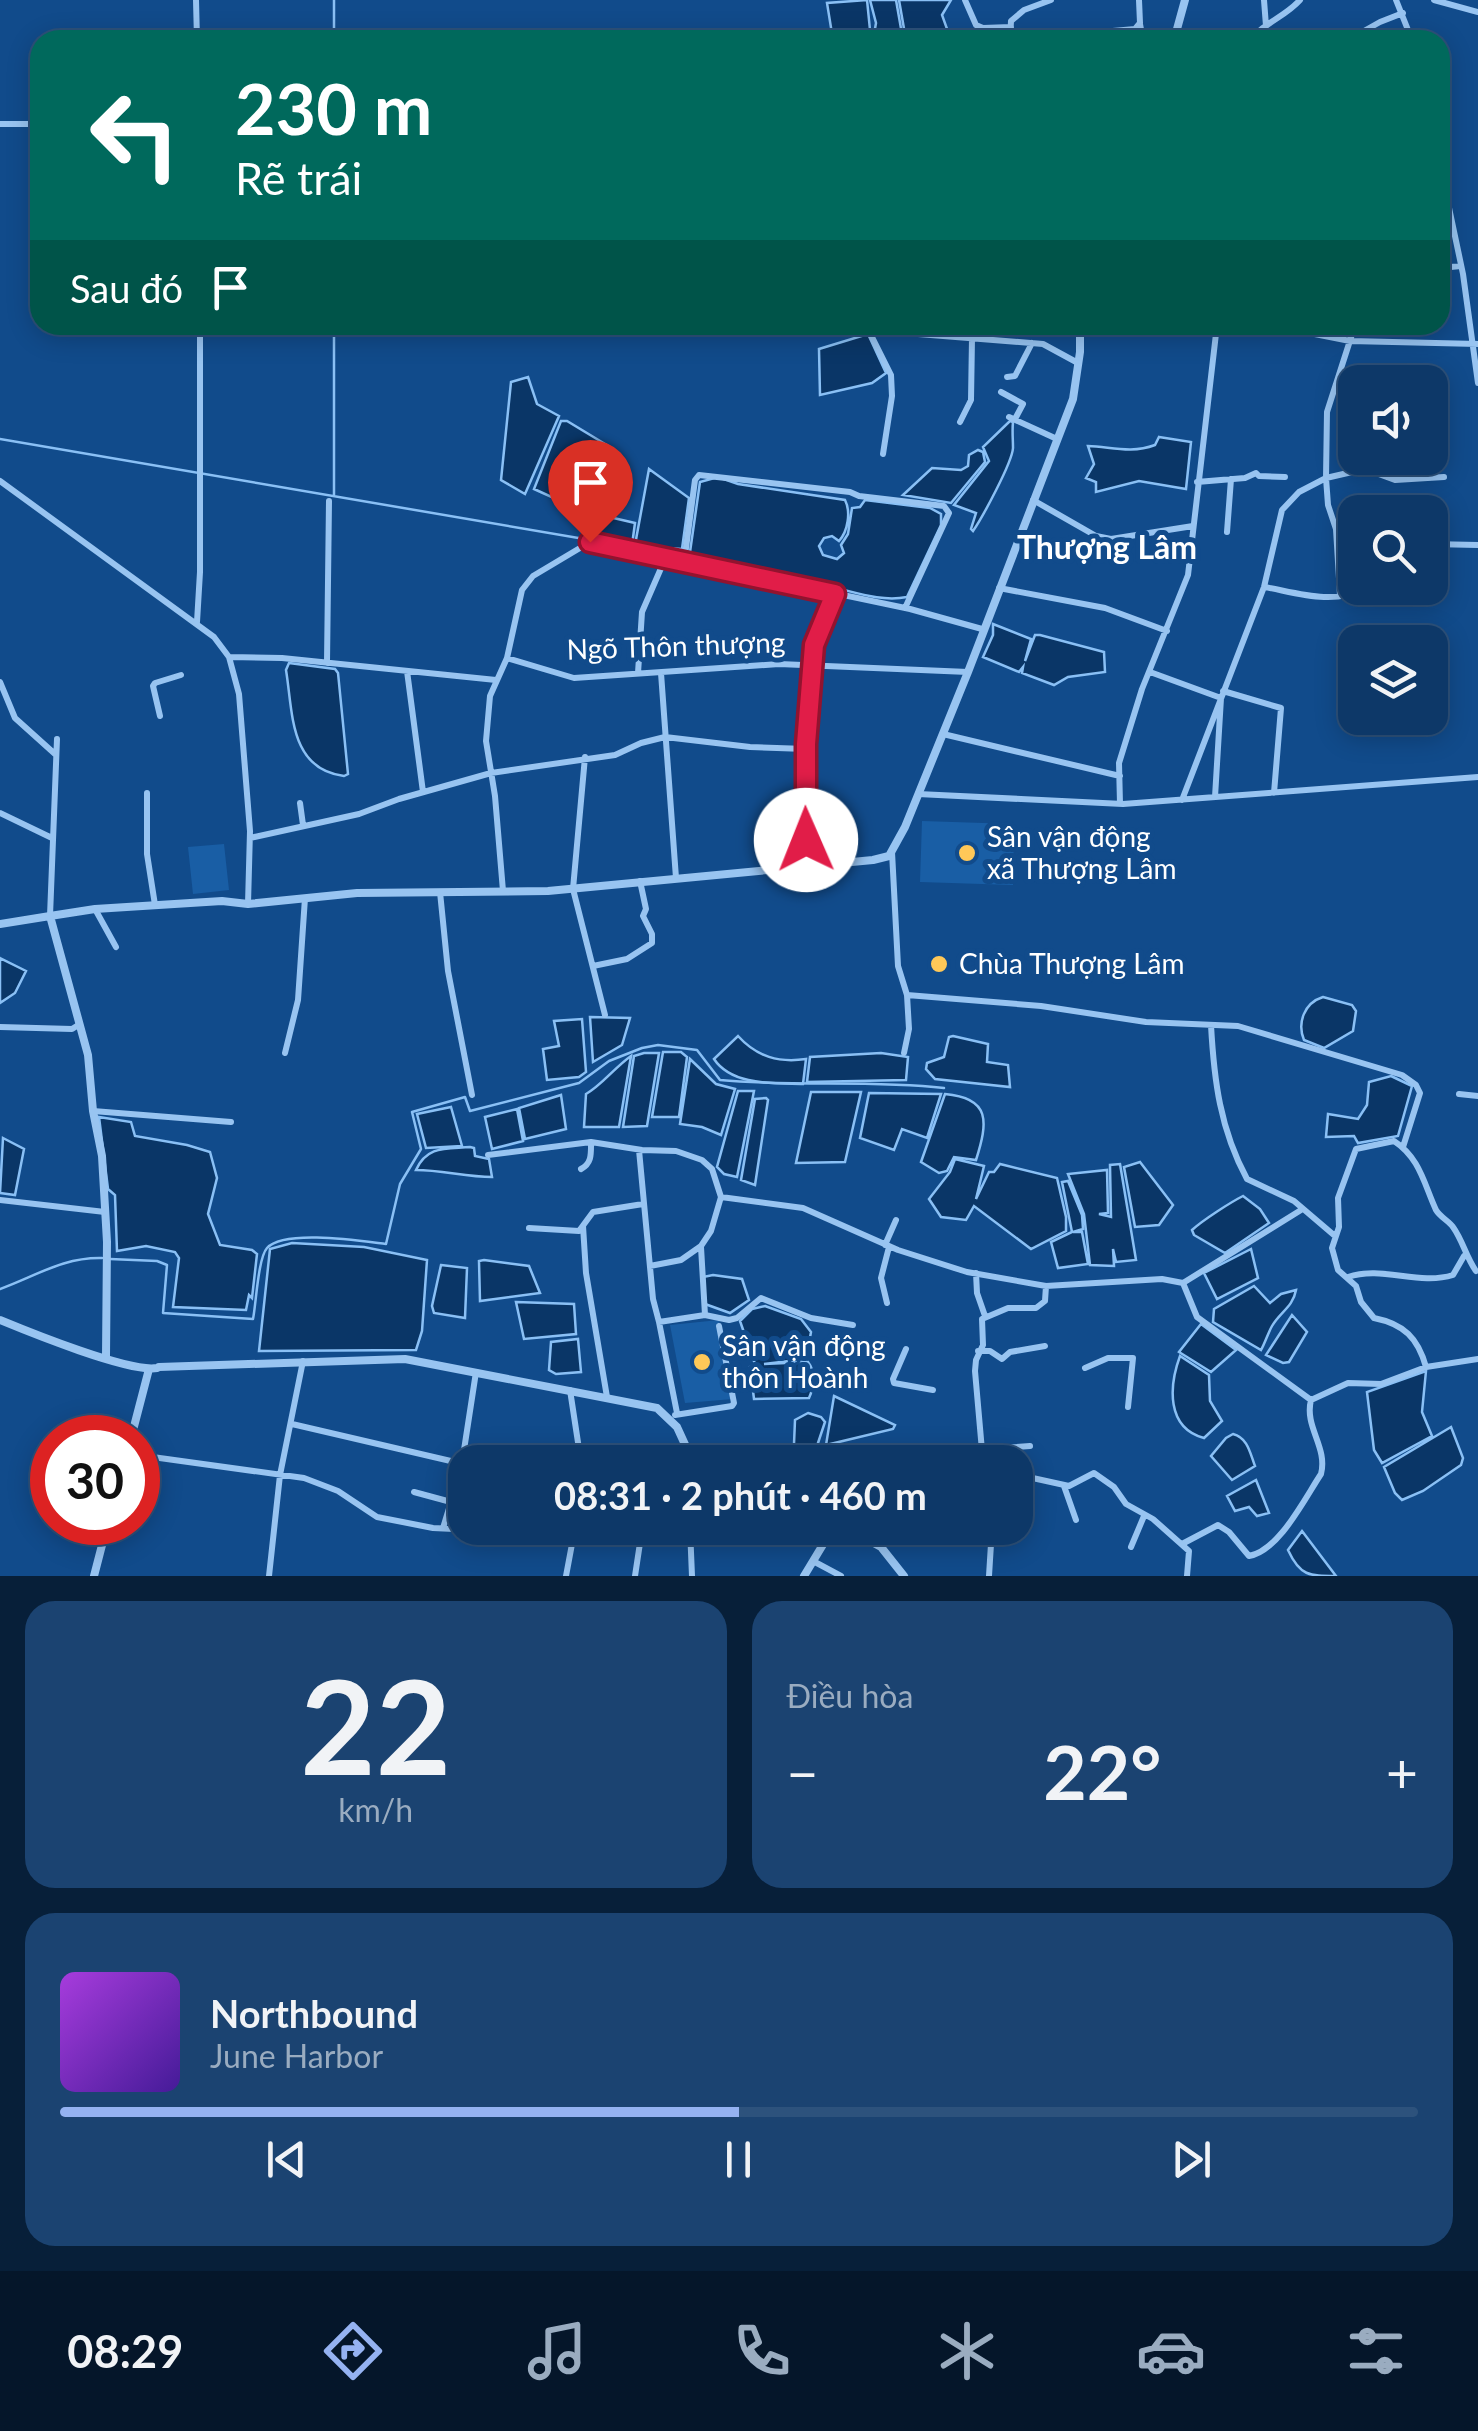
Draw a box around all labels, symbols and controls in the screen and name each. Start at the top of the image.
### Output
text: 230 m [235,66,432,150]
icon: left [70,70,200,200]
text: Rẽ trái [235,151,362,205]
icon: arrive [203,260,258,315]
text: Sau đó [70,265,183,311]
map controls [1338,365,1448,735]
button: sound [1338,365,1448,475]
pin [548,440,633,543]
icon: arrive [563,455,618,510]
button: search [1338,495,1448,605]
district label: Thượng Lâm [1017,527,1197,566]
street label: Ngõ Thôn thượng [566,624,786,666]
button: layers [1338,625,1448,735]
position arrow [754,788,858,892]
place label: Sân vận động xã Thượng Lâm [987,819,1177,885]
marker: Sân vận động xã Thượng Lâm [956,842,978,864]
place label: Chùa Thượng Lâm [959,946,1185,980]
marker: Chùa Thượng Lâm [928,953,950,975]
place label: Sân vận động thôn Hoành [722,1328,886,1394]
marker: Sân vận động thôn Hoành [691,1351,713,1373]
speed limit sign: 30 [30,1415,160,1545]
text: 08:31 · 2 phút · 460 m [554,1472,927,1518]
text: 22 [300,1647,451,1803]
text: Điều hòa [787,1676,913,1715]
text: 22° [1043,1726,1161,1816]
text: − [787,1739,818,1805]
text: + [1386,1739,1418,1805]
text: km/h [338,1790,413,1829]
text: Northbound [210,1990,418,2036]
text: June Harbor [210,2036,383,2075]
icon: previous [259,2132,314,2187]
icon: pause [711,2132,766,2187]
icon: next [1164,2132,1219,2187]
icon: directions [318,2316,388,2386]
icon: music [522,2316,592,2386]
icon: phone [727,2316,797,2386]
icon: climate [932,2316,1002,2386]
icon: car [1136,2316,1206,2386]
icon: filters [1341,2316,1411,2386]
text: 08:29 [67,2324,183,2378]

